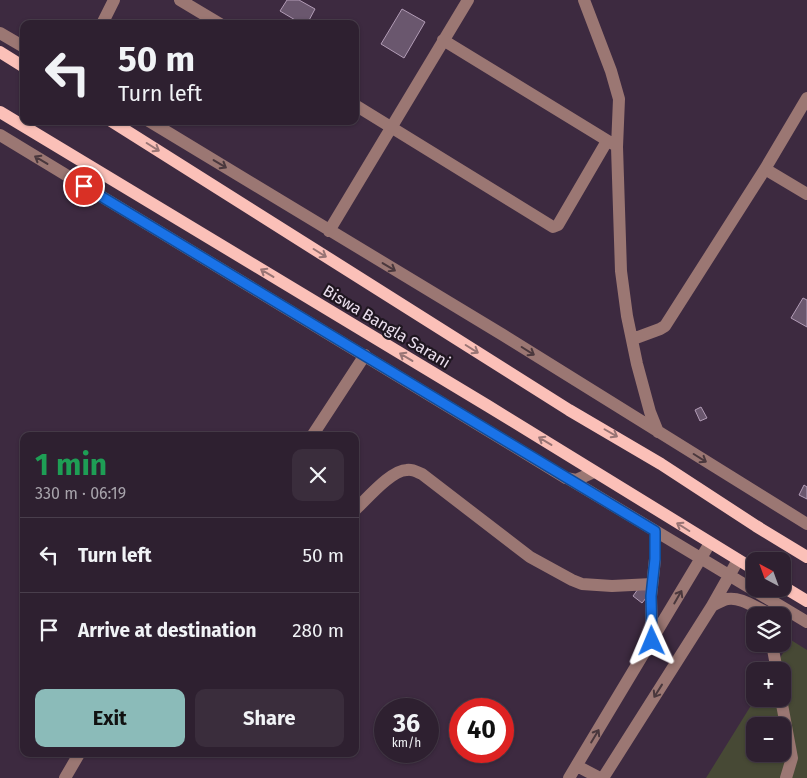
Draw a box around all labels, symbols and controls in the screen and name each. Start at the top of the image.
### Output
text: 50 m [118,38,195,80]
icon: left [35,40,100,105]
text: Turn left [118,80,202,107]
one-way arrow [145,143,159,153]
one-way arrow [35,155,49,165]
one-way arrow [213,160,227,170]
pin [63,165,105,207]
icon: arrive [70,172,98,200]
one-way arrow [312,248,326,258]
one-way arrow [382,262,396,272]
one-way arrow [261,267,275,277]
street label: Biswa Bangla Sarani [320,281,454,372]
one-way arrow [465,343,479,354]
one-way arrow [521,346,535,356]
one-way arrow [400,351,414,361]
one-way arrow [603,429,617,439]
one-way arrow [539,435,553,445]
text: 1 min [35,447,107,483]
button: close [292,449,344,501]
one-way arrow [692,453,706,463]
text: 330 m · 06:19 [35,484,126,503]
one-way arrow [677,521,691,531]
icon: left [35,541,63,569]
text: Turn left [78,544,152,567]
text: 50 m [303,544,344,567]
north arrow [746,552,791,598]
map controls [746,552,791,762]
one-way arrow [674,590,684,604]
button: layers [746,607,791,652]
position arrow [625,614,677,666]
icon: arrive [35,616,63,644]
text: Arrive at destination [78,619,257,642]
text: 280 m [292,619,344,642]
button: + [746,662,791,707]
one-way arrow [653,684,663,698]
button: Exit [35,689,185,747]
button: Share [195,689,344,747]
speed limit sign: 40 [449,698,514,763]
text: 36 [393,709,420,739]
button: − [746,717,791,762]
one-way arrow [590,730,600,744]
text: km/h [392,736,421,750]

